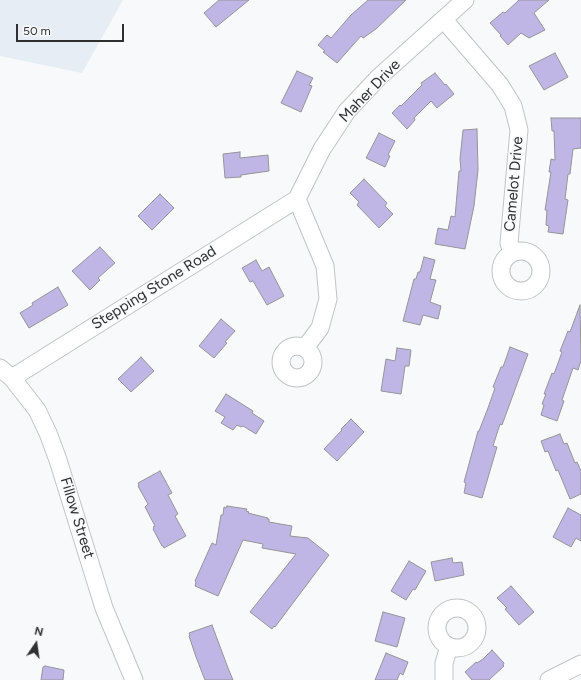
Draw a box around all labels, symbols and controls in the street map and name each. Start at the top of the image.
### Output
scale bar [18,16,126,42]
text: 50 m [23,24,51,38]
street label: Maher Drive [336,56,404,126]
street label: Camelot Drive [501,136,527,232]
street label: Stepping Stone Road [88,242,220,334]
street label: Fillow Street [56,475,98,561]
north arrow [16,624,56,664]
text: N [33,625,44,639]

